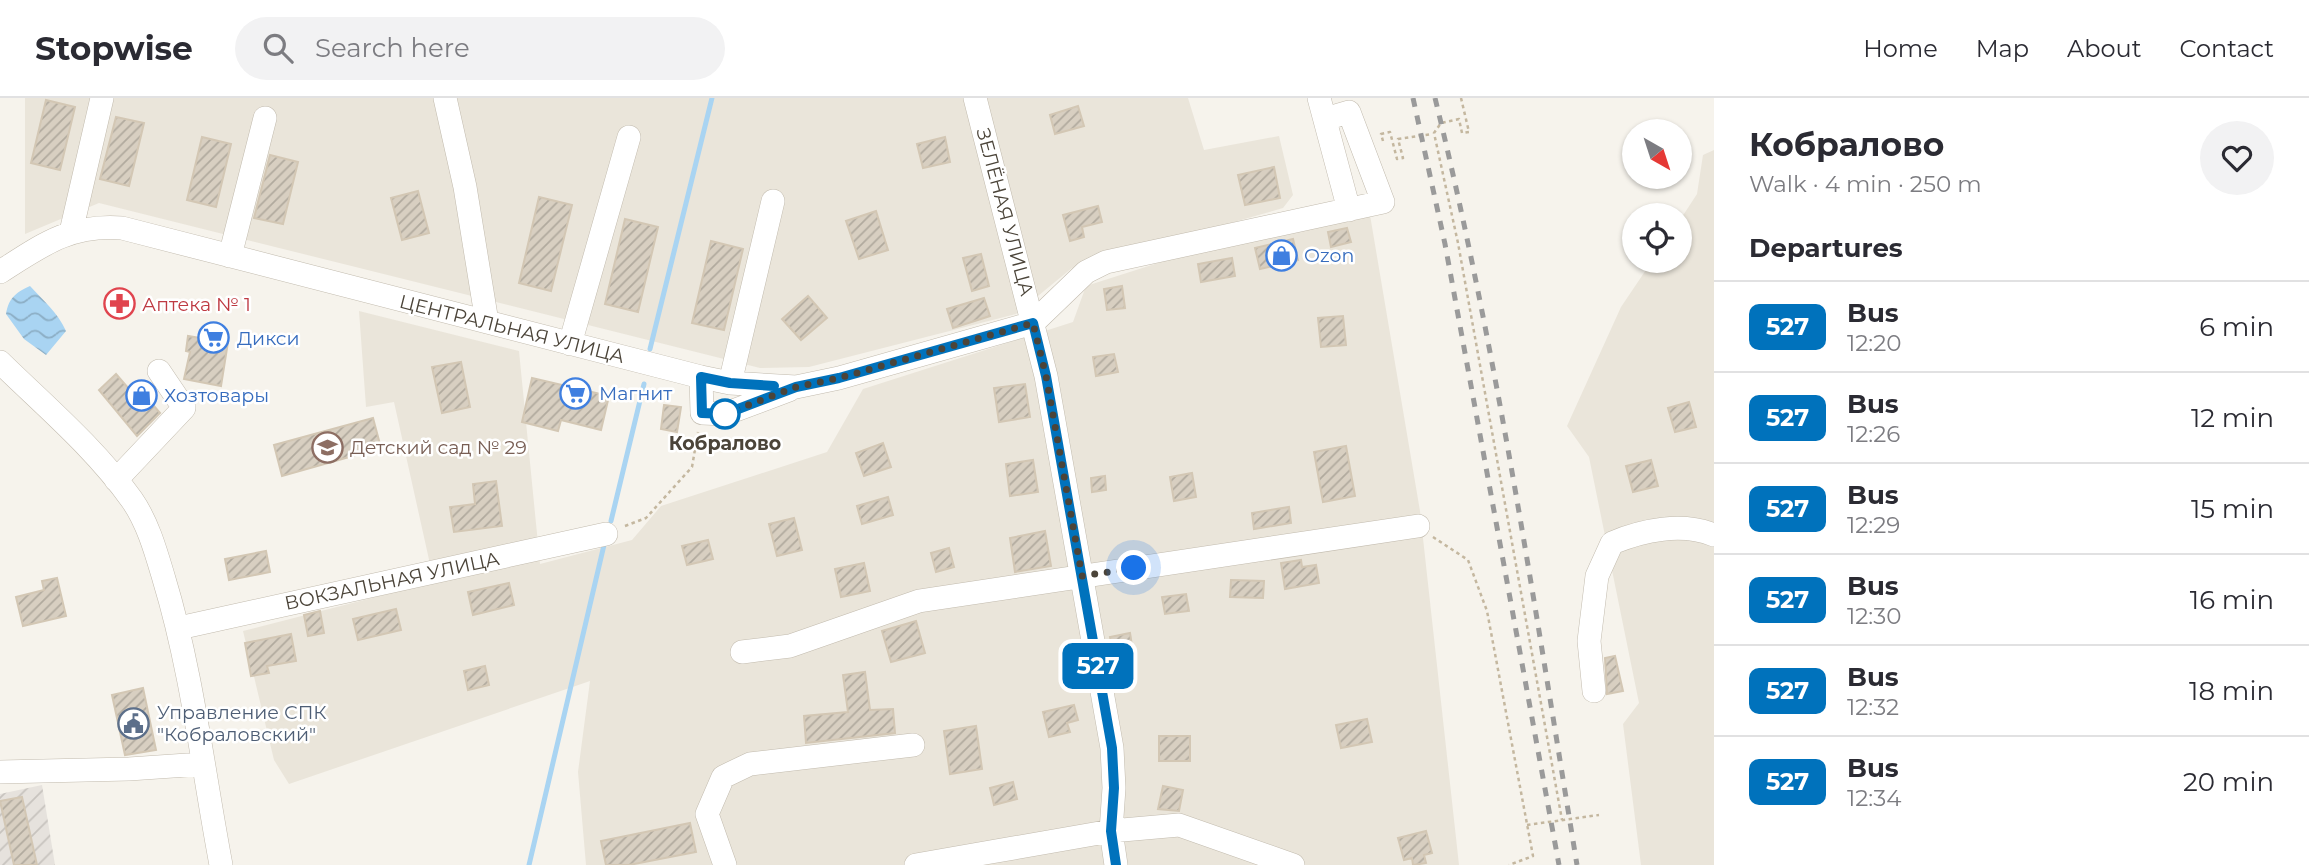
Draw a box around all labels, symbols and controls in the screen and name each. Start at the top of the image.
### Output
search box [235,17,725,80]
text: Stopwise [35,28,193,68]
icon: search [259,29,297,67]
text: Search here [315,32,470,64]
text: Home [1863,34,1938,63]
text: Map [1976,34,2029,63]
text: About [2067,34,2141,63]
text: Contact [2179,34,2274,63]
north arrow [1622,119,1692,189]
map controls [1622,119,1692,273]
button: heart [2200,121,2274,195]
text: Кобралово [1749,124,1944,164]
street label: ЗЕЛЁНАЯ УЛИЦА [972,126,1038,298]
text: Walk · 4 min · 250 m [1749,170,1982,198]
button: locate [1622,203,1692,273]
text: Departures [1749,232,1903,264]
shop icon: Ozon [1264,238,1298,272]
place label: Ozon [1304,244,1354,267]
pharmacy icon: Аптека № 1 [102,287,136,321]
street label: ЦЕНТРАЛЬНАЯ УЛИЦА [397,290,627,368]
place label: Аптека № 1 [142,293,251,316]
text: Bus [1847,297,1899,329]
text: 6 min [2199,311,2274,343]
text: 527 [1766,312,1809,341]
supermarket icon: Дикси [197,321,231,355]
place label: Дикси [237,327,300,350]
text: 12:20 [1847,329,1901,357]
supermarket icon: Магнит [559,376,593,410]
shop icon: Хозтовары [124,378,158,412]
place label: Магнит [599,382,672,405]
place label: Хозтовары [164,384,269,407]
text: Bus [1847,388,1899,420]
marker: Кобралово [710,399,740,429]
text: 12 min [2191,402,2274,434]
text: 527 [1766,403,1809,432]
text: 12:26 [1847,420,1900,448]
school or university icon: Детский сад № 29 [310,430,344,464]
place label: Кобралово [669,432,781,455]
place label: Детский сад № 29 [350,436,527,459]
text: Bus [1847,479,1899,511]
text: 15 min [2191,493,2274,525]
text: 527 [1766,494,1809,523]
text: 12:29 [1847,511,1900,539]
street label: ВОКЗАЛЬНАЯ УЛИЦА [283,547,501,615]
your location [1116,550,1151,585]
text: Bus [1847,570,1899,602]
text: 16 min [2190,584,2274,616]
text: 527 [1766,585,1809,614]
text: 12:30 [1847,602,1901,630]
line badge: 527 [1058,643,1138,689]
text: 527 [1076,651,1120,680]
text: Bus [1847,661,1899,693]
text: 18 min [2189,675,2274,707]
text: 527 [1766,676,1809,705]
text: 12:32 [1847,693,1899,721]
place label: Управление СПК "Кобраловский" [157,701,327,746]
public building icon: Управление СПК "Кобраловский" [117,706,151,740]
text: Bus [1847,752,1899,784]
text: 20 min [2183,766,2274,798]
text: 527 [1766,767,1809,796]
text: 12:34 [1847,784,1901,812]

